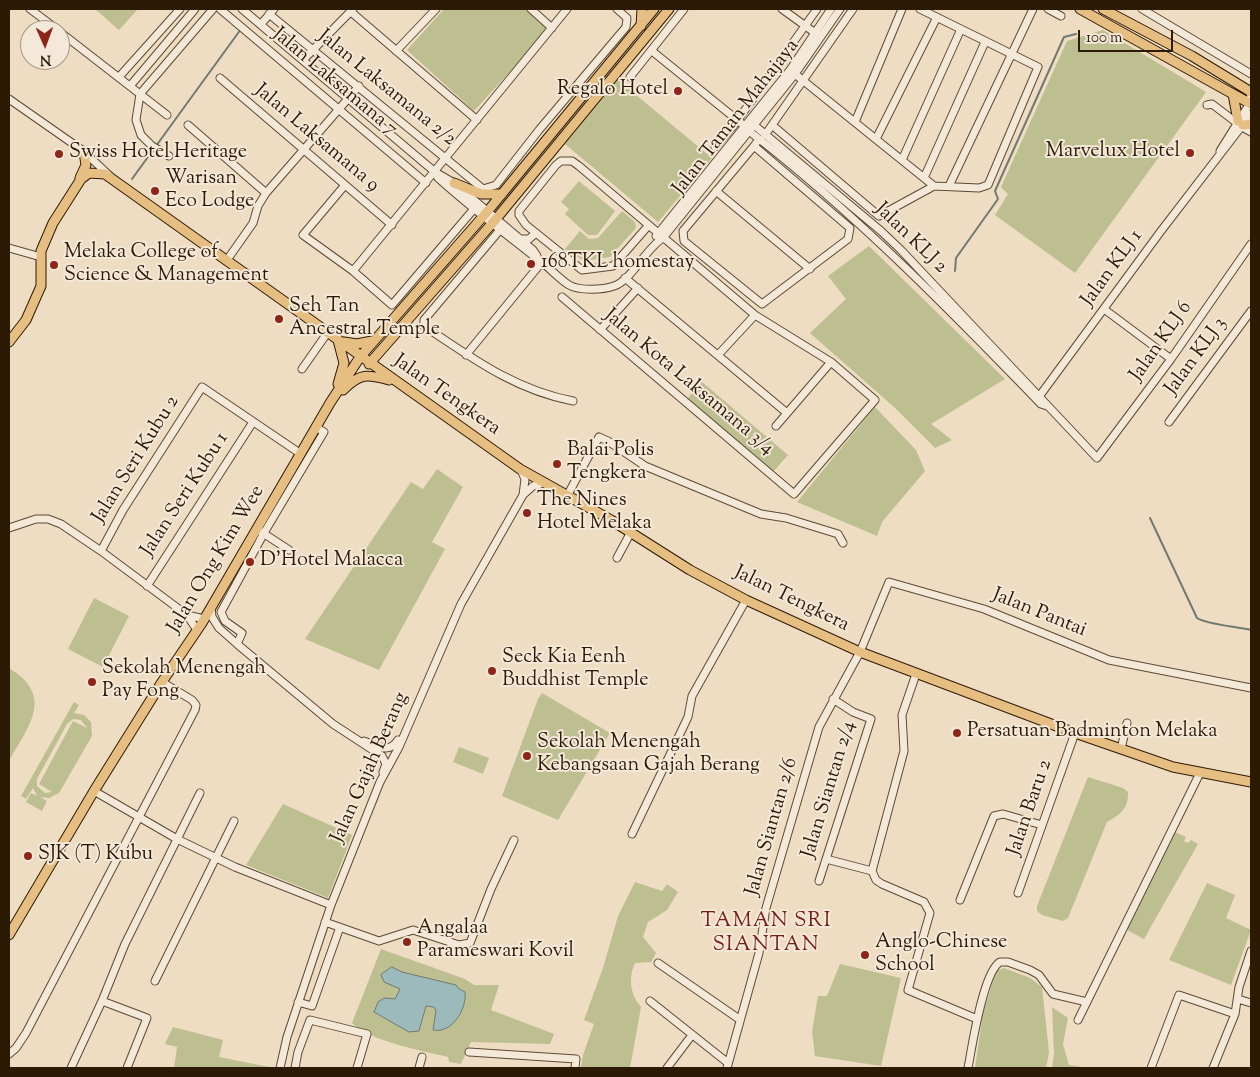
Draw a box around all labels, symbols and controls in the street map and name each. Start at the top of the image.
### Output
north arrow [20,20,70,70]
scale bar [1080,20,1175,52]
street label: Jalan Laksamana 7 [266,24,402,142]
street label: Jalan Laksamana 2/2 [312,26,460,152]
text: 100 m [1086,28,1122,49]
street label: Jalan Taman Mahajaya [669,35,805,201]
text: N [40,49,51,69]
place label: Regalo Hotel [557,79,668,103]
street label: Jalan Laksamana 9 [249,80,383,198]
marker: Regalo Hotel [672,85,684,97]
place label: Marvelux Hotel [1046,141,1180,165]
place label: Swiss Hotel Heritage [69,142,247,166]
marker: Marvelux Hotel [1184,147,1196,159]
marker: Swiss Hotel Heritage [53,148,65,160]
place label: Warisan Eco Lodge [165,168,254,215]
marker: Warisan Eco Lodge [149,185,161,197]
street label: Jalan KLJ 2 [869,199,951,279]
street label: Jalan KLJ 1 [1077,226,1149,312]
place label: Melaka College of Science & Management [64,242,269,289]
place label: 168TKL homestay [541,252,694,276]
marker: 168TKL homestay [525,258,537,270]
marker: Melaka College of Science & Management [48,259,60,271]
place label: Seh Tan Ancestral Temple [289,296,440,343]
street label: Jalan KLJ 6 [1126,297,1198,387]
street label: Jalan Kota Laksamana 3/4 [598,305,778,461]
marker: Seh Tan Ancestral Temple [273,313,285,325]
street label: Jalan KLJ 3 [1161,313,1233,401]
street label: Jalan Tengkera [388,350,504,442]
street label: Jalan Seri Kubu 2 [88,392,186,528]
street label: Jalan Seri Kubu 1 [137,428,235,562]
place label: Balai Polis Tengkera [567,440,654,487]
marker: Balai Polis Tengkera [551,458,563,470]
street label: Jalan Ong Kim Wee [163,482,271,638]
place label: The Nines Hotel Melaka [537,490,652,537]
marker: The Nines Hotel Melaka [521,507,533,519]
place label: D'Hotel Malacca [260,550,403,574]
marker: D'Hotel Malacca [244,556,256,568]
street label: Jalan Tengkera [729,562,853,638]
street label: Jalan Pantai [988,584,1090,644]
place label: Seck Kia Eenh Buddhist Temple [502,647,649,694]
place label: Sekolah Menengah Pay Fong [102,658,266,705]
marker: Seck Kia Eenh Buddhist Temple [486,665,498,677]
marker: Sekolah Menengah Pay Fong [86,676,98,688]
street label: Jalan Gajah Berang [327,689,415,847]
street label: Jalan Siantan 2/4 [798,719,862,861]
place label: Persatuan Badminton Melaka [967,721,1218,745]
marker: Persatuan Badminton Melaka [951,727,963,739]
place label: Sekolah Menengah Kebangsaan Gajah Berang [537,732,760,779]
marker: Sekolah Menengah Kebangsaan Gajah Berang [521,750,533,762]
street label: Jalan Siantan 2/6 [742,755,804,899]
street label: Jalan Baru 2 [1003,757,1059,859]
place label: SJK (T) Kubu [38,844,153,868]
marker: SJK (T) Kubu [22,850,34,862]
district label: TAMAN SRI SIANTAN [699,909,833,959]
place label: Angalaa Parameswari Kovil [417,918,574,965]
place label: Anglo-Chinese School [875,932,1007,979]
marker: Angalaa Parameswari Kovil [401,936,413,948]
marker: Anglo-Chinese School [859,949,871,961]

